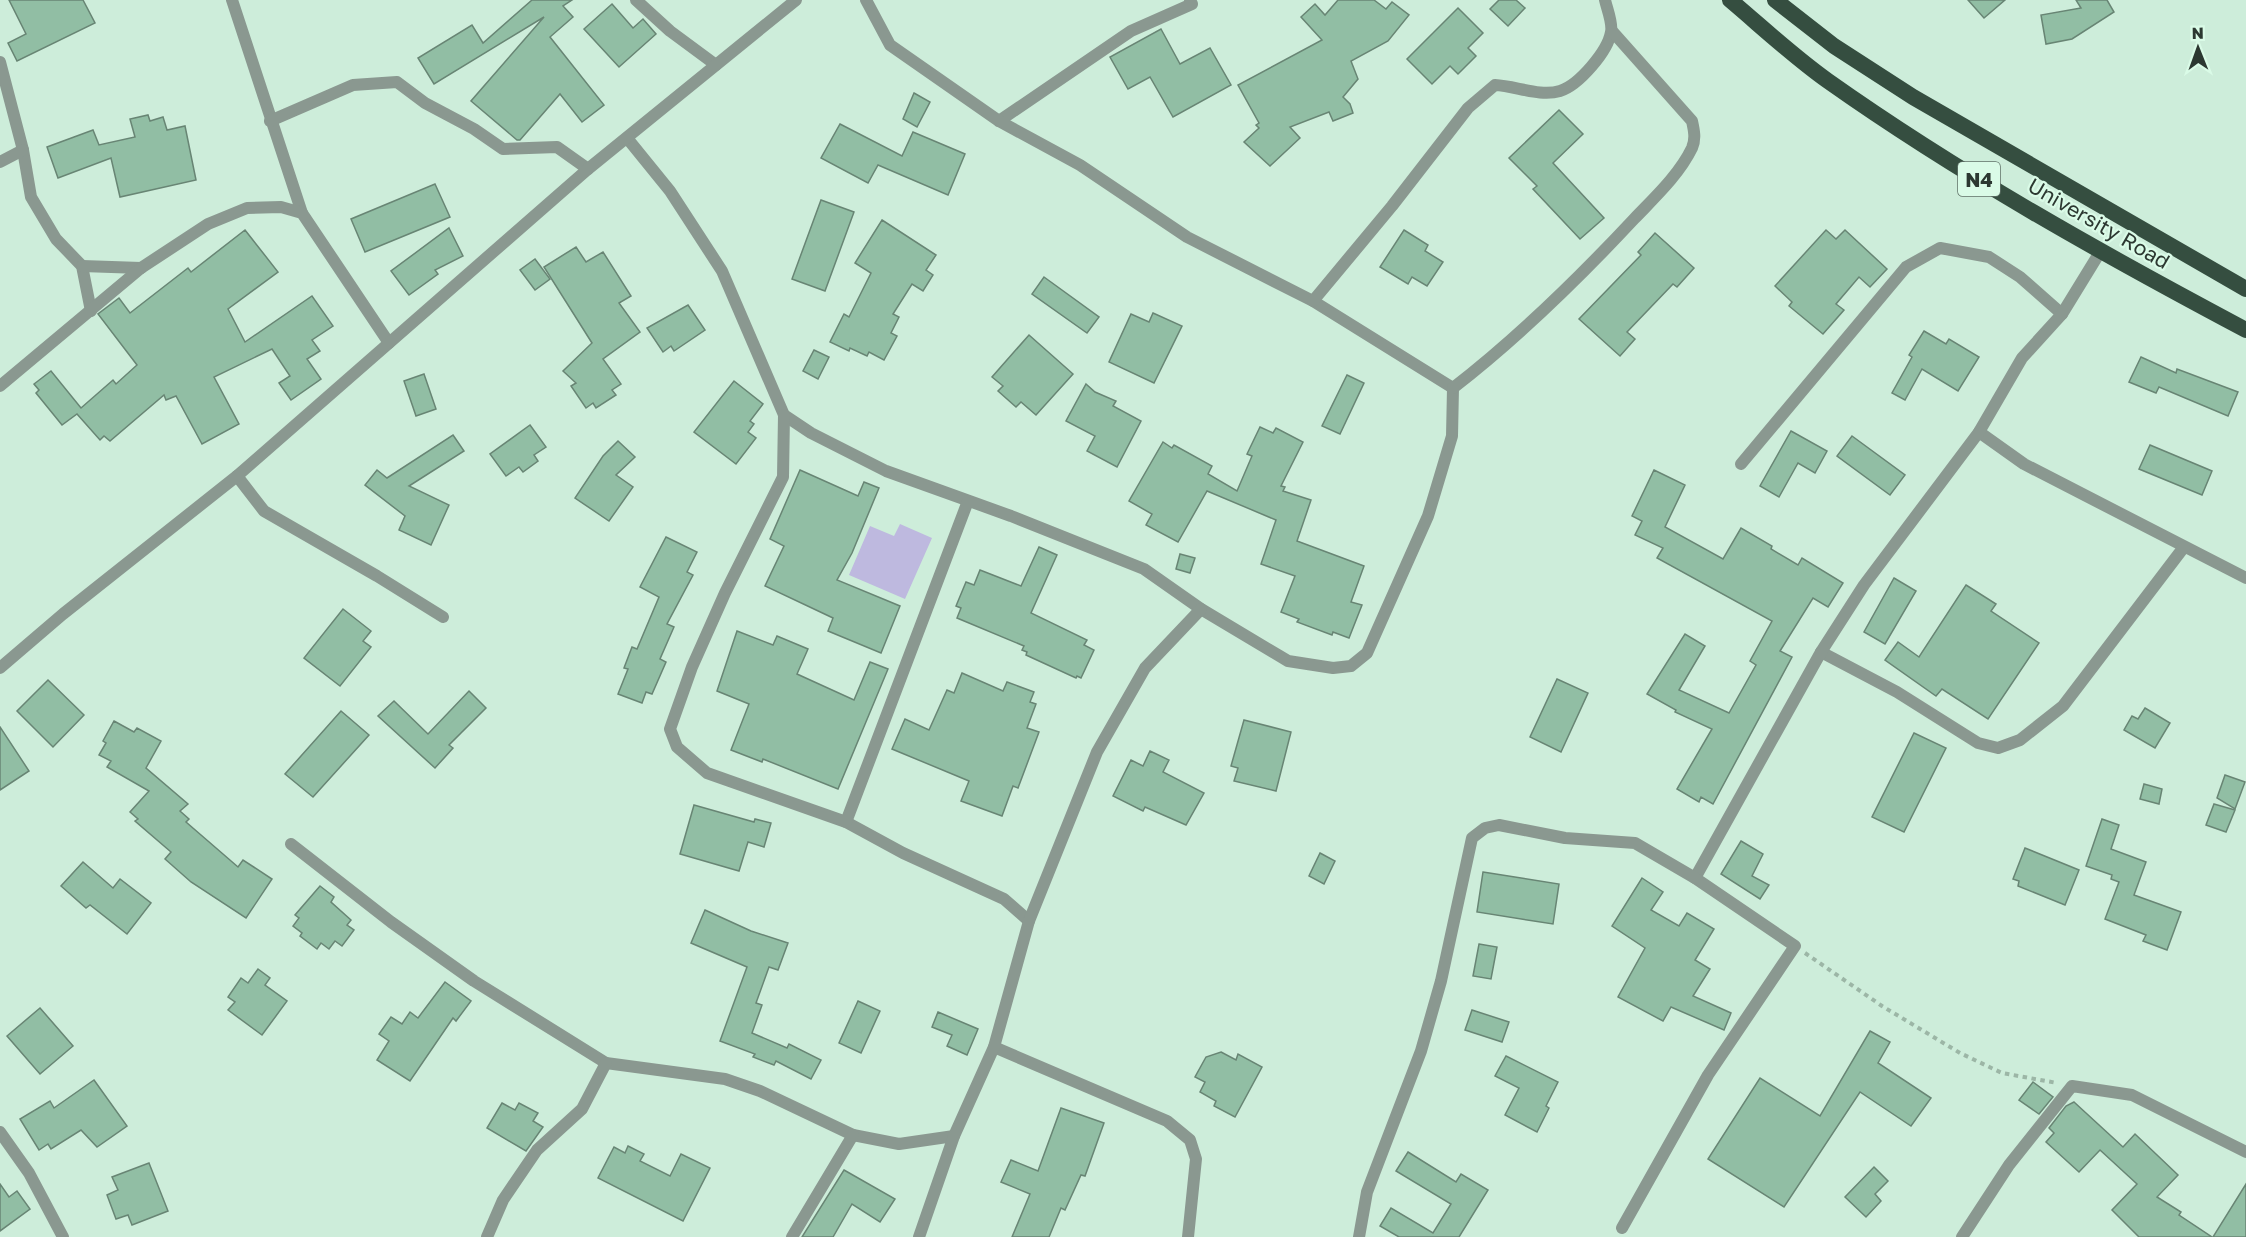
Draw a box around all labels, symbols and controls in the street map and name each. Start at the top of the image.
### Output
north arrow [2168,18,2228,78]
text: N [2191,23,2204,43]
road number: N4 [1958,162,2000,196]
street label: University Road [2023,172,2175,274]

